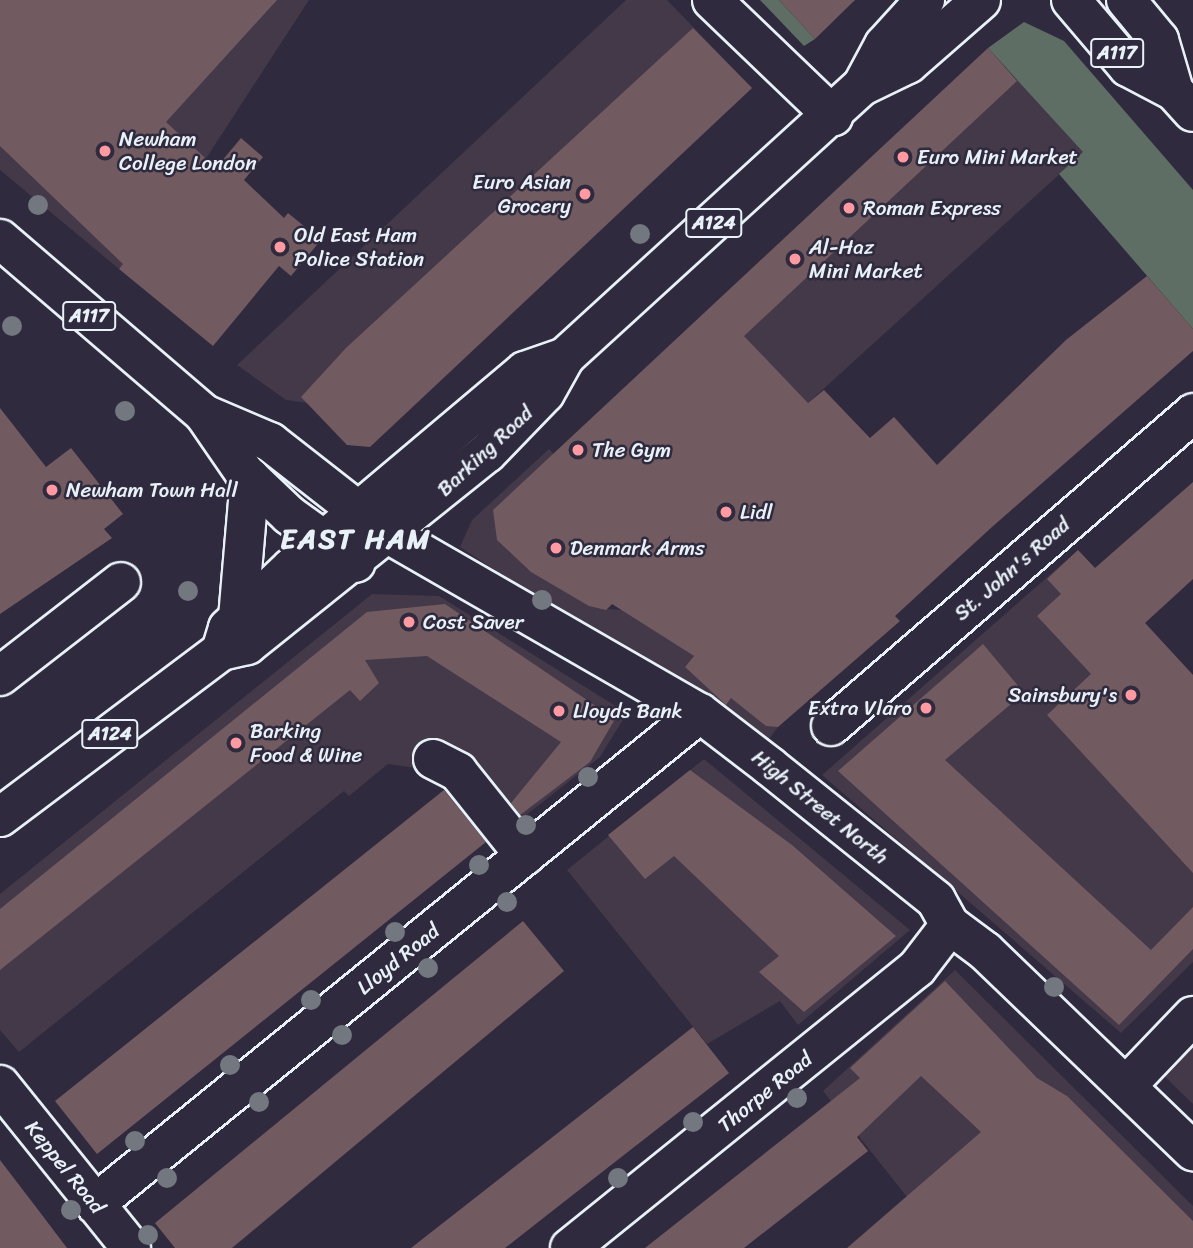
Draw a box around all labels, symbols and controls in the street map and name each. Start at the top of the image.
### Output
road number: A117 [1089,38,1145,68]
place label: Newham College London [119,126,257,176]
marker: Newham College London [97,143,113,159]
place label: Euro Mini Market [917,144,1077,170]
marker: Euro Mini Market [895,149,911,165]
place label: Euro Asian Grocery [472,169,571,219]
marker: Euro Asian Grocery [577,186,593,202]
place label: Roman Express [863,195,1002,221]
marker: Roman Express [841,200,857,216]
road number: A124 [684,208,744,238]
place label: Old East Ham Police Station [294,222,425,272]
place label: Al-Haz Mini Market [809,234,921,284]
marker: Old East Ham Police Station [272,239,288,255]
marker: Al-Haz Mini Market [787,251,803,267]
road number: A117 [61,300,117,332]
street label: Barking Road [432,400,538,502]
place label: The Gym [592,437,671,463]
marker: The Gym [570,442,586,458]
place label: Newham Town Hall [66,477,238,503]
marker: Newham Town Hall [44,482,60,498]
place label: Lidl [740,499,773,525]
marker: Lidl [718,504,734,520]
street label: St. John's Road [949,512,1075,626]
district label: EAST HAM [281,522,431,556]
place label: Denmark Arms [570,535,704,561]
marker: Denmark Arms [548,540,564,556]
place label: Cost Saver [423,609,524,635]
marker: Cost Saver [401,614,417,630]
place label: Sainsbury's [1008,682,1117,708]
marker: Sainsbury's [1123,687,1139,703]
place label: Extra Vlaro [808,695,912,721]
place label: Lloyds Bank [573,698,683,724]
marker: Extra Vlaro [918,700,934,716]
marker: Lloyds Bank [551,703,567,719]
place label: Barking Food & Wine [250,718,362,768]
road number: A124 [80,719,140,750]
marker: Barking Food & Wine [228,735,244,751]
street label: High Street North [747,744,893,870]
street label: Lloyd Road [352,918,444,1000]
street label: Thorpe Road [713,1046,817,1138]
street label: Keppel Road [20,1115,110,1219]

